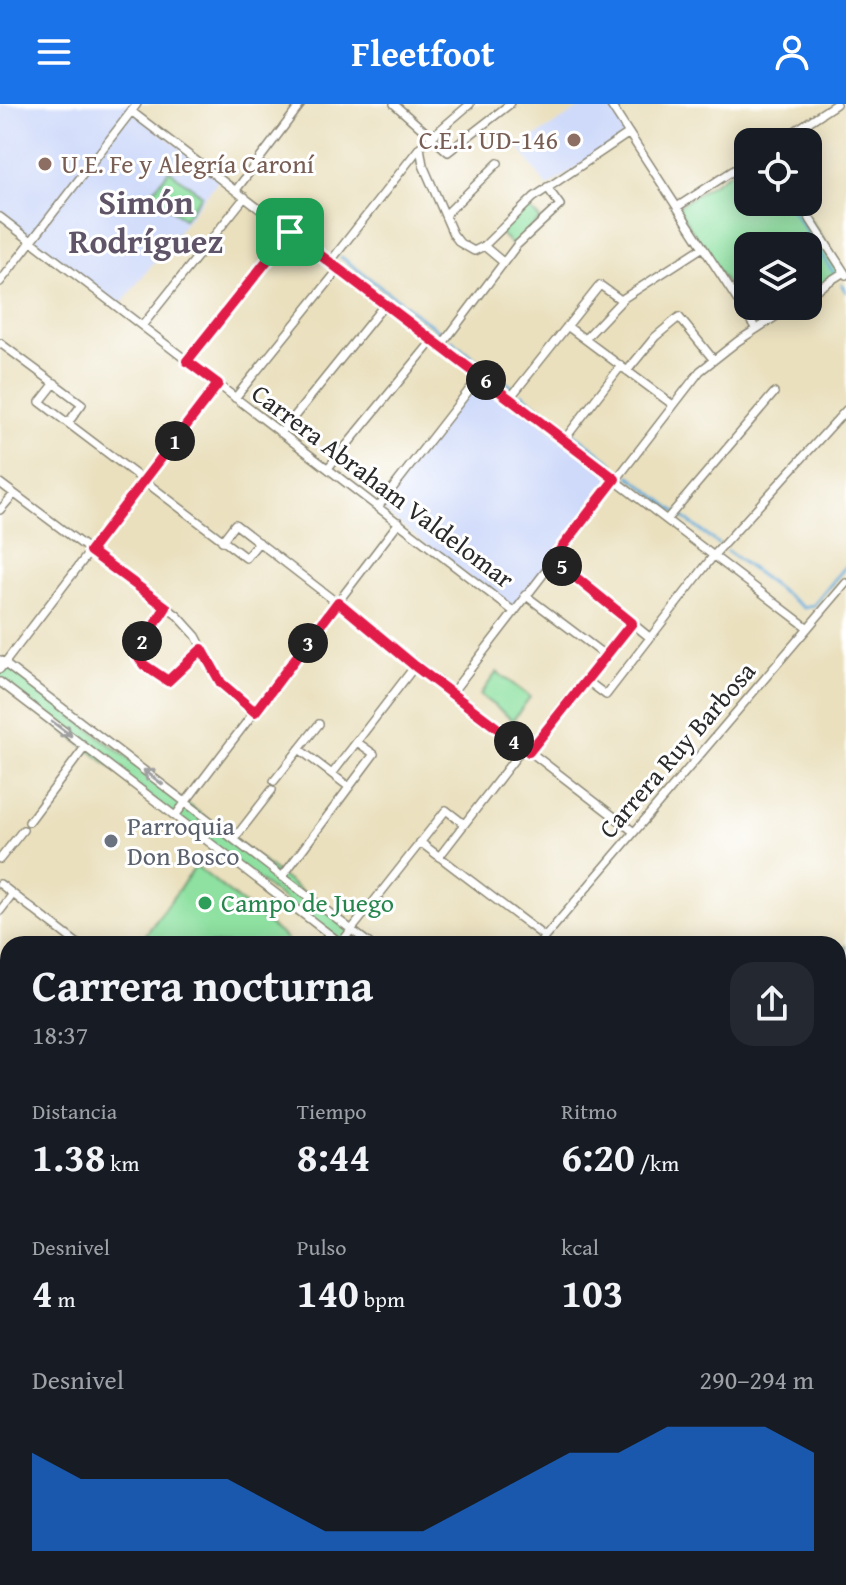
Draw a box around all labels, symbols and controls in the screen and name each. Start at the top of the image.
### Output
text: Fleetfoot [351,26,495,79]
icon: menu [32,30,76,74]
icon: person [770,30,814,74]
place label: C.E.I. UD-146 [419,120,558,159]
map controls [734,128,822,320]
button: locate [734,128,822,216]
marker: C.E.I. UD-146 [565,131,583,149]
place label: U.E. Fe y Alegría Caroní [61,144,315,183]
marker: U.E. Fe y Alegría Caroní [36,155,54,173]
district label: Simón Rodríguez [68,177,224,265]
pin [256,198,324,266]
icon: arrive [268,210,312,254]
button: layers [734,232,822,320]
pin: 6 [466,360,506,400]
text: 6 [480,364,492,396]
street label: Carrera Abraham Valdelomar [244,374,523,598]
pin: 1 [155,421,195,461]
text: 1 [169,425,181,457]
pin: 5 [542,546,582,586]
text: 5 [556,550,568,582]
pin: 2 [122,621,162,661]
pin: 3 [288,623,328,663]
text: 2 [136,625,148,657]
text: 3 [302,627,314,659]
street label: Carrera Ruy Barbosa [589,652,765,847]
one-way arrow [51,721,72,738]
pin: 4 [494,721,534,761]
text: 4 [508,725,520,757]
one-way arrow [143,769,164,786]
place label: Parroquia Don Bosco [127,806,240,875]
marker: Parroquia Don Bosco [102,832,120,850]
place label: Campo de Juego [221,883,394,922]
marker: Campo de Juego [196,894,214,912]
text: Carrera nocturna [32,953,373,1017]
button: share [730,962,814,1046]
text: 18:37 [32,1015,88,1054]
text: Distancia [32,1095,117,1127]
text: Tiempo [297,1095,367,1127]
text: Ritmo [561,1095,617,1127]
text: 1.38 [32,1127,105,1186]
text: 8:44 [297,1127,370,1186]
text: 6:20 [561,1127,635,1186]
text: km [105,1147,139,1179]
text: /km [635,1147,679,1179]
text: Desnivel [32,1231,110,1263]
text: Pulso [297,1231,347,1263]
text: kcal [561,1231,599,1263]
text: 4 [32,1263,53,1322]
text: 140 [297,1263,359,1322]
text: 103 [561,1263,624,1322]
text: m [53,1283,76,1315]
text: bpm [359,1283,405,1315]
text: Desnivel [32,1360,124,1399]
text: 290–294 m [700,1360,814,1399]

